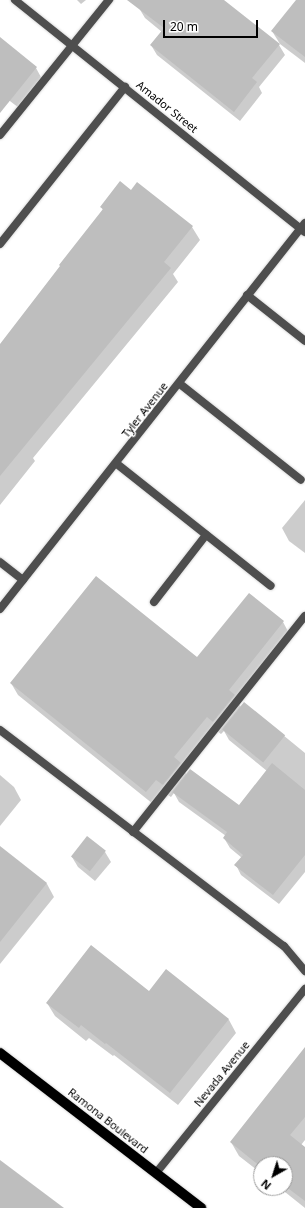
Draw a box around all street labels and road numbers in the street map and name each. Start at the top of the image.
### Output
street label: Amador Street [134,78,200,136]
street label: Tyler Avenue [119,380,171,440]
street label: Nevada Avenue [192,1039,252,1109]
street label: Ramona Boulevard [65,1086,151,1156]

